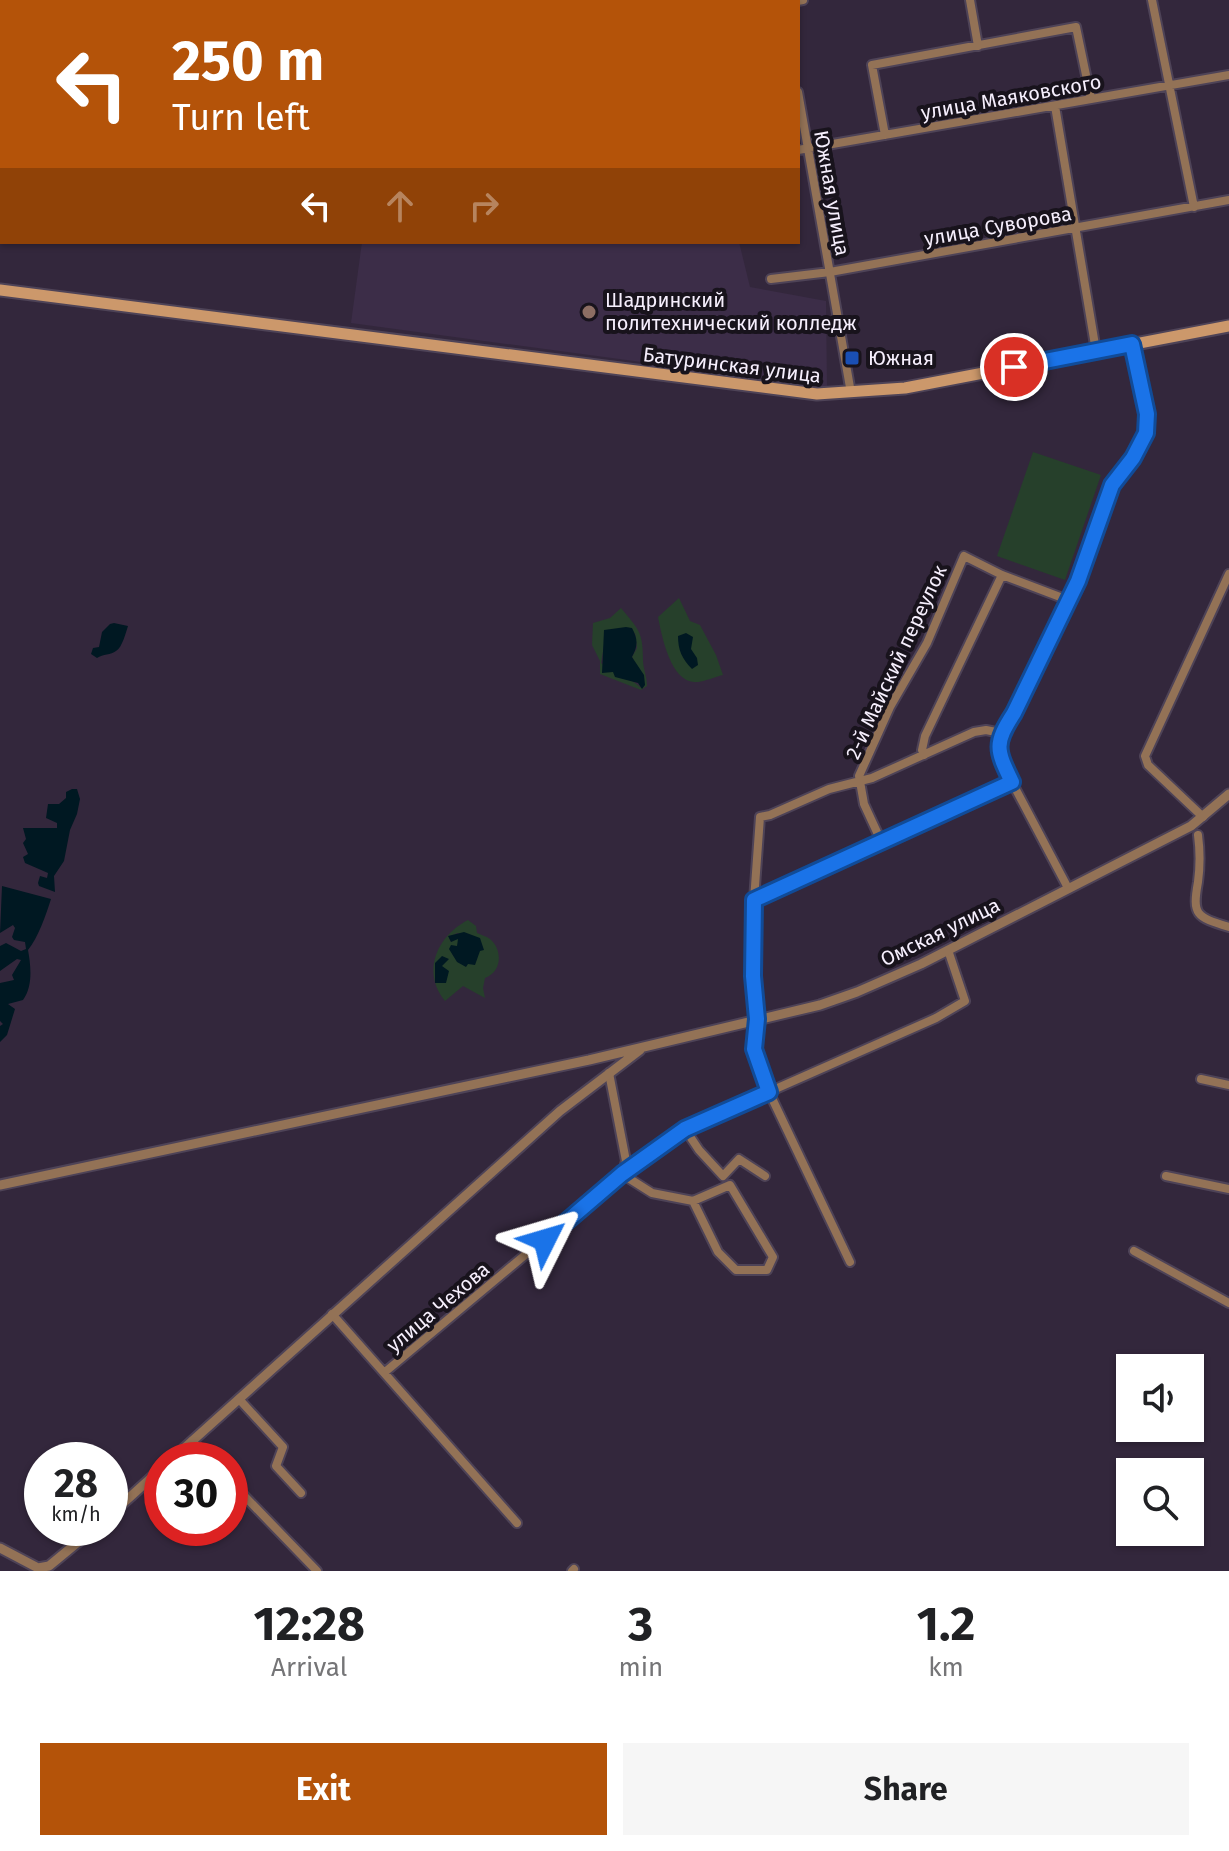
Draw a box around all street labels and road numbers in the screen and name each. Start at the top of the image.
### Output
street label: улица Маяковского [919,69,1103,125]
street label: Южная улица [809,128,855,258]
street label: улица Суворова [922,201,1074,251]
street label: Батуринская улица [642,342,822,388]
street label: 2-й Майский переулок [840,561,952,763]
street label: Омская улица [876,893,1004,971]
street label: улица Чехова [382,1257,494,1357]

